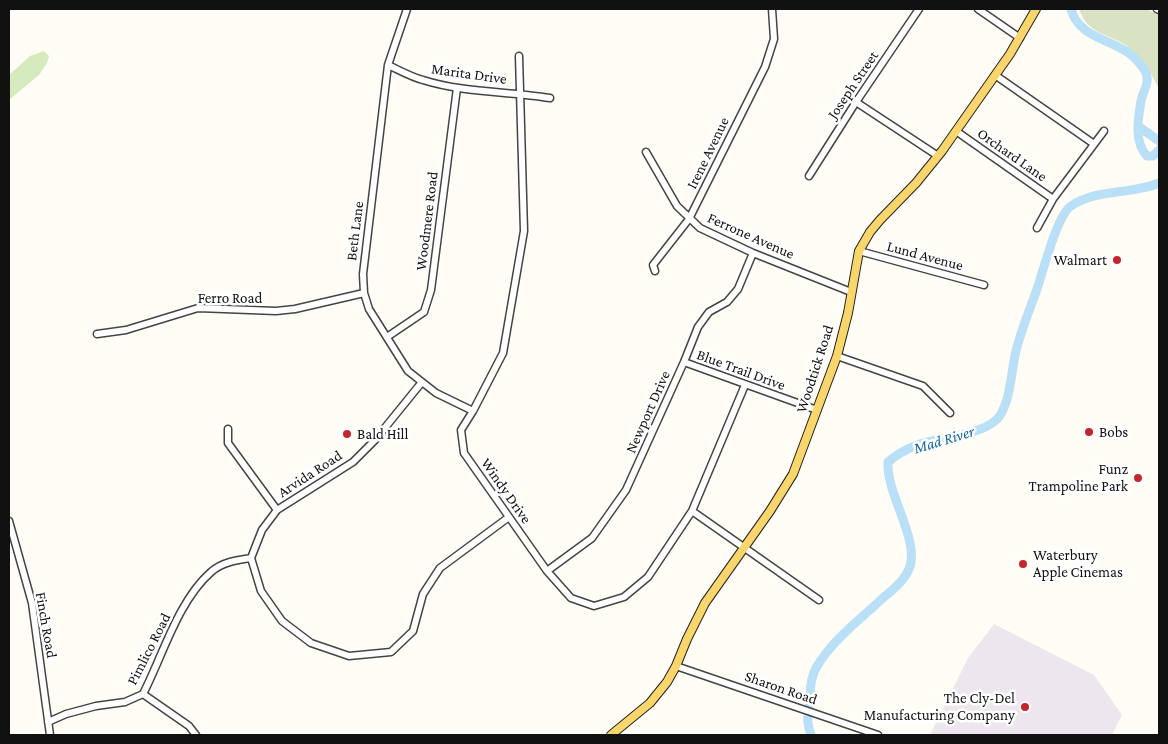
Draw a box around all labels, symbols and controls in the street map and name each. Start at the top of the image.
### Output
street label: Joseph Street [824,48,882,122]
street label: Marita Drive [430,60,508,88]
street label: Irene Avenue [683,114,733,192]
street label: Orchard Lane [974,124,1050,186]
street label: Woodmere Road [412,171,442,271]
street label: Beth Lane [342,200,368,262]
street label: Ferrone Avenue [705,209,797,263]
street label: Lund Avenue [885,237,965,275]
place label: Walmart [1054,251,1107,269]
marker: Walmart [1111,254,1123,266]
street label: Ferro Road [198,289,262,307]
street label: Woodtick Road [792,323,838,415]
street label: Blue Trail Drive [694,346,788,394]
street label: Newport Drive [622,368,674,456]
water label: Mad River [911,422,977,458]
place label: Bobs [1099,423,1128,441]
place label: Bald Hill [357,425,408,443]
marker: Bobs [1083,426,1095,438]
marker: Bald Hill [341,428,353,440]
street label: Arvida Road [275,447,345,501]
street label: Windy Drive [477,455,535,527]
place label: Funz Trampoline Park [1029,460,1128,495]
marker: Funz Trampoline Park [1132,472,1144,484]
place label: Waterbury Apple Cinemas [1033,546,1123,581]
marker: Waterbury Apple Cinemas [1017,558,1029,570]
street label: Finch Road [31,591,61,659]
street label: Pimlico Road [123,610,175,688]
street label: Sharon Road [742,667,820,709]
place label: The Cly-Del Manufacturing Company [864,689,1015,724]
marker: The Cly-Del Manufacturing Company [1019,701,1031,713]

